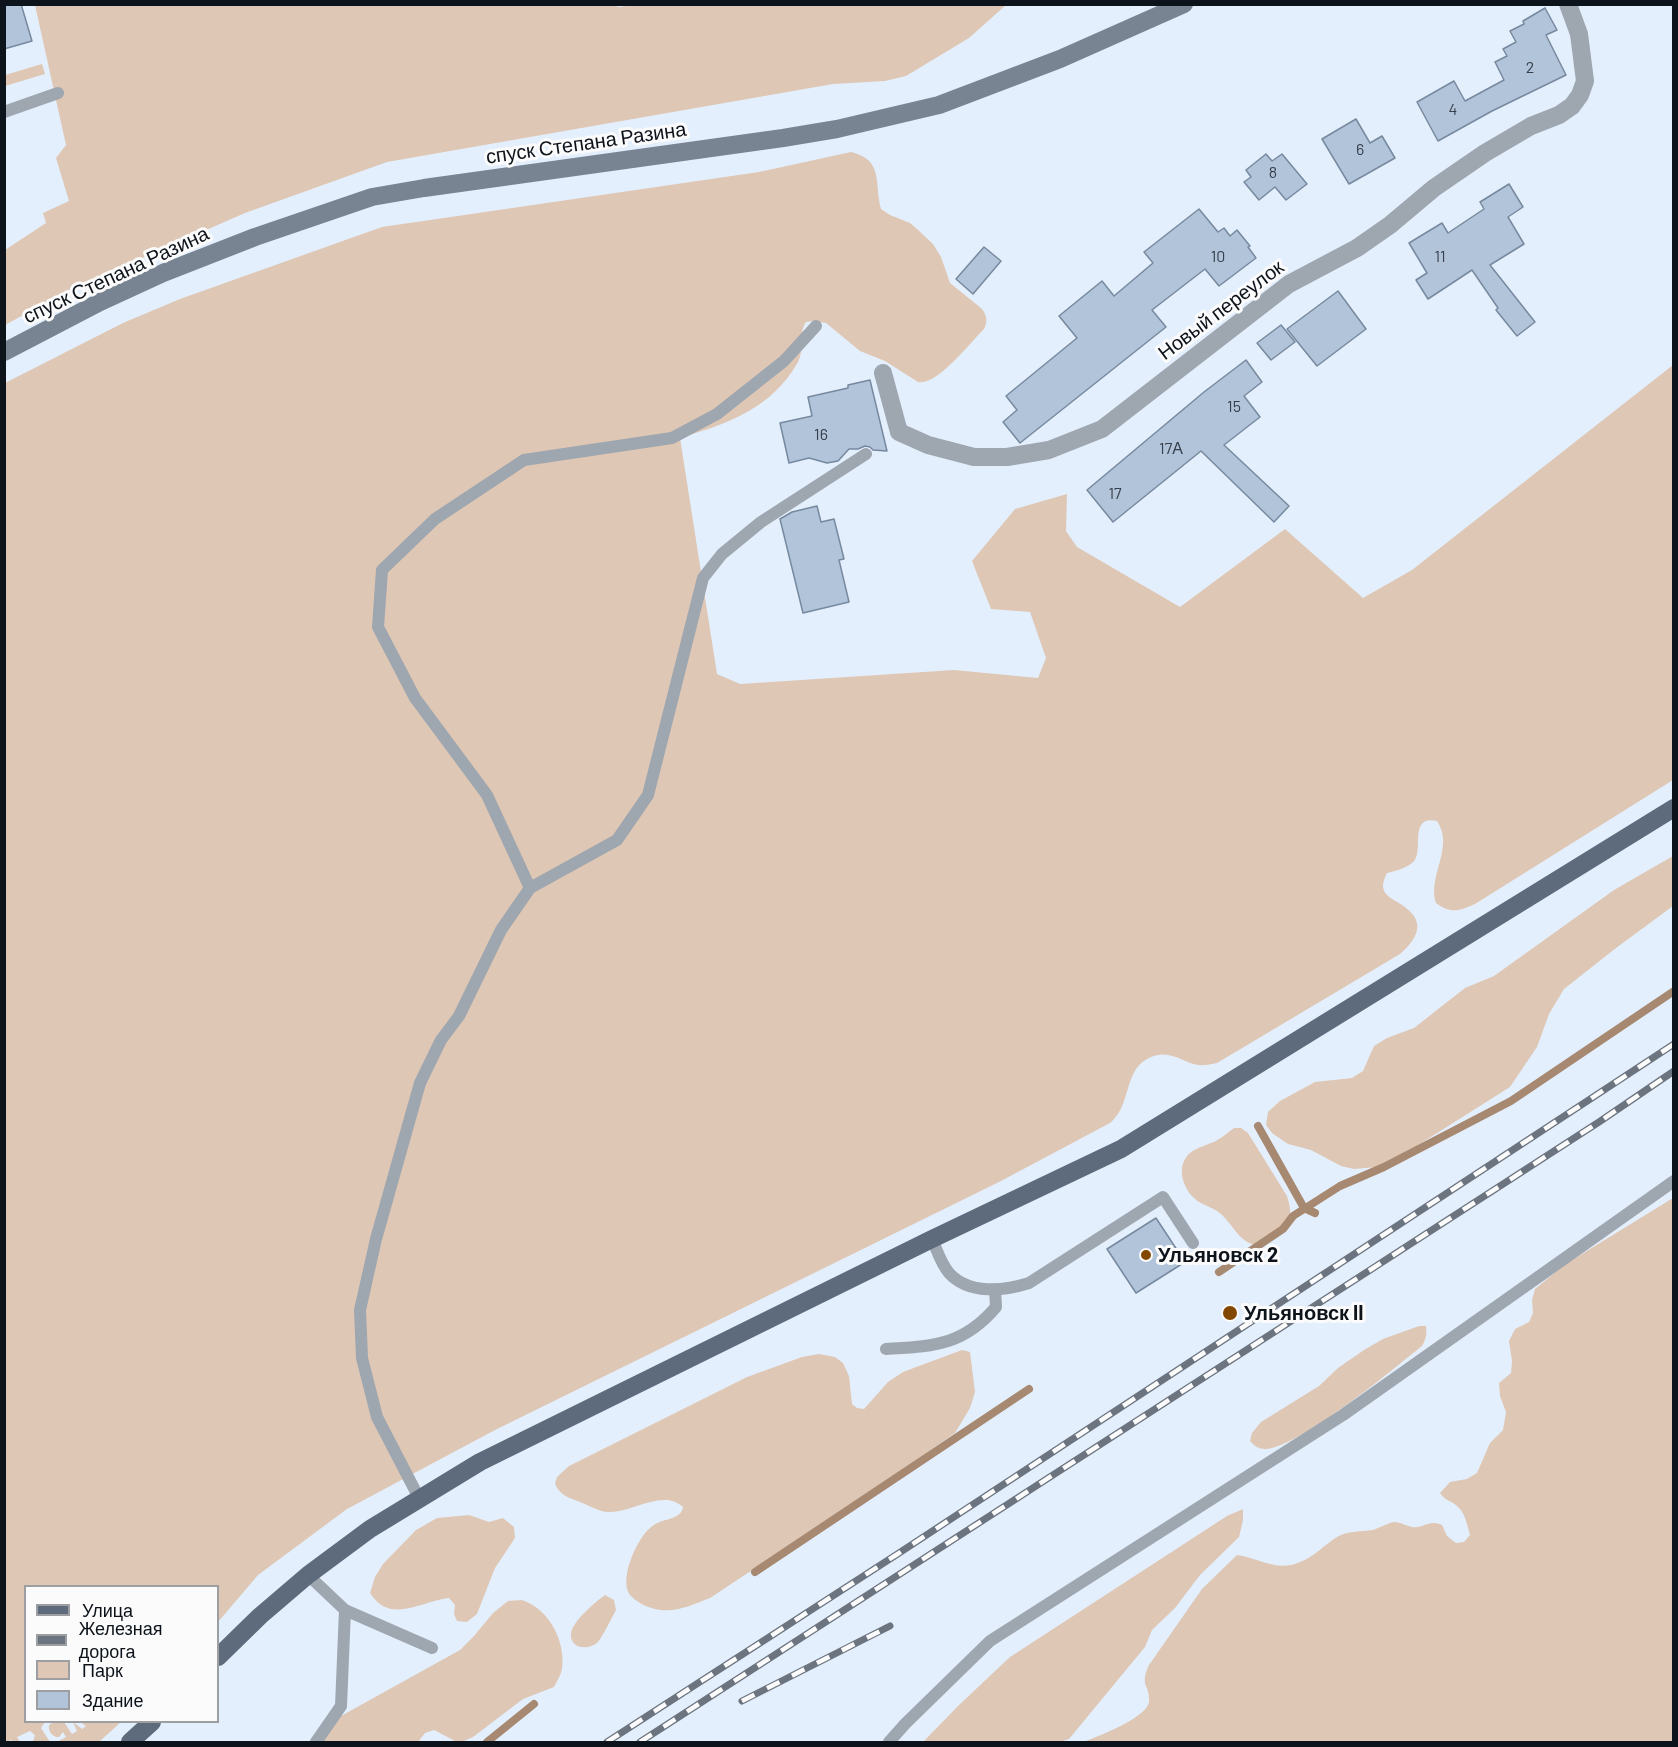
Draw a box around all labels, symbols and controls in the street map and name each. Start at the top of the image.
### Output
house number: 2 [1526,58,1534,78]
house number: 4 [1449,100,1457,120]
street label: спуск Степана Разина [484,117,688,169]
house number: 6 [1356,140,1364,160]
house number: 8 [1269,163,1277,183]
street label: спуск Степана Разина [19,221,213,329]
house number: 10 [1211,247,1225,267]
house number: 11 [1434,247,1446,267]
street label: Новый переулок [1153,255,1289,365]
house number: 15 [1227,397,1241,417]
house number: 16 [814,425,828,445]
house number: 17А [1159,439,1183,459]
house number: 17 [1108,484,1122,504]
place label: Ульяновск 2 [1158,1243,1278,1267]
marker: Ульяновск 2 [1139,1248,1153,1262]
place label: Ульяновск II [1244,1301,1364,1325]
marker: Ульяновск II [1221,1304,1239,1322]
legend [24,1585,219,1723]
text: Улица [82,1599,133,1621]
text: Железная дорога [79,1617,163,1662]
text: Парк [82,1659,123,1681]
text: Здание [82,1689,143,1711]

